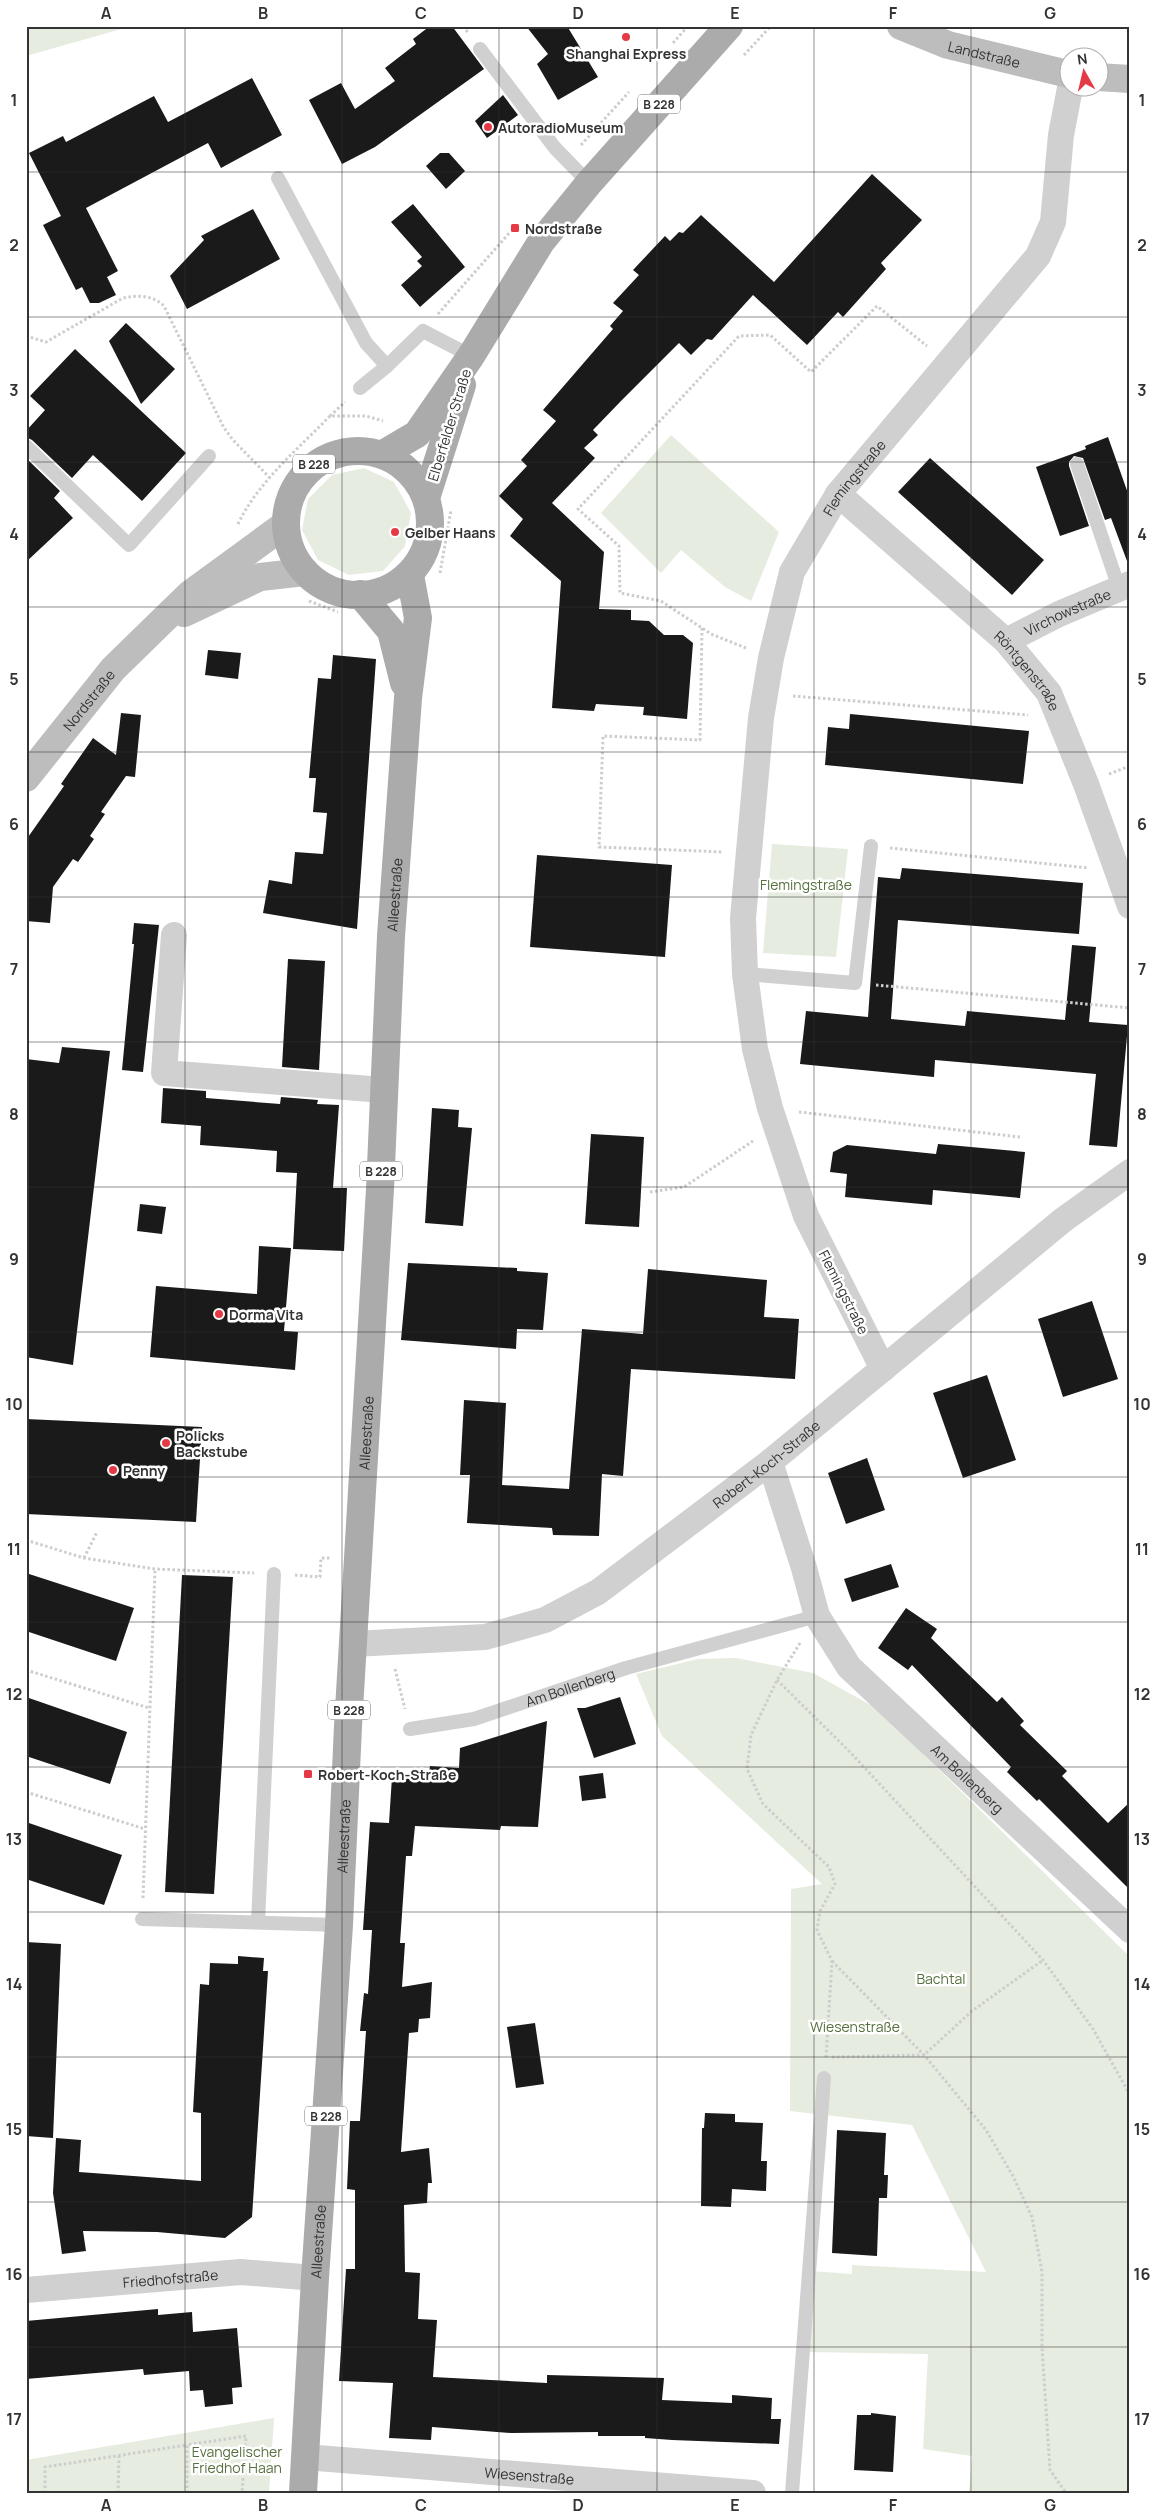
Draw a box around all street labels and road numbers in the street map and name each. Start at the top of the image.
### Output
street label: Landstraße [946,36,1022,72]
road number: B 228 [638,95,680,114]
street label: Elberfelder Straße [423,366,475,484]
street label: Flemingstraße [818,435,889,519]
road number: B 228 [293,454,335,474]
street label: Virchowstraße [1021,584,1113,640]
street label: Röntgenstraße [991,626,1065,713]
street label: Nordstraße [58,665,119,734]
street label: Alleestraße [382,857,406,932]
road number: B 228 [360,1162,402,1180]
street label: Flemingstraße [815,1247,873,1337]
street label: Alleestraße [354,1395,377,1470]
street label: Robert-Koch-Straße [709,1415,824,1512]
street label: Am Bollenberg [523,1663,617,1711]
road number: B 228 [328,1700,370,1720]
street label: Am Bollenberg [927,1740,1008,1817]
street label: Alleestraße [332,1799,354,1874]
road number: B 228 [305,2106,347,2126]
street label: Alleestraße [306,2204,329,2279]
street label: Friedhofstraße [122,2264,219,2291]
street label: Wiesenstraße [484,2462,575,2488]

